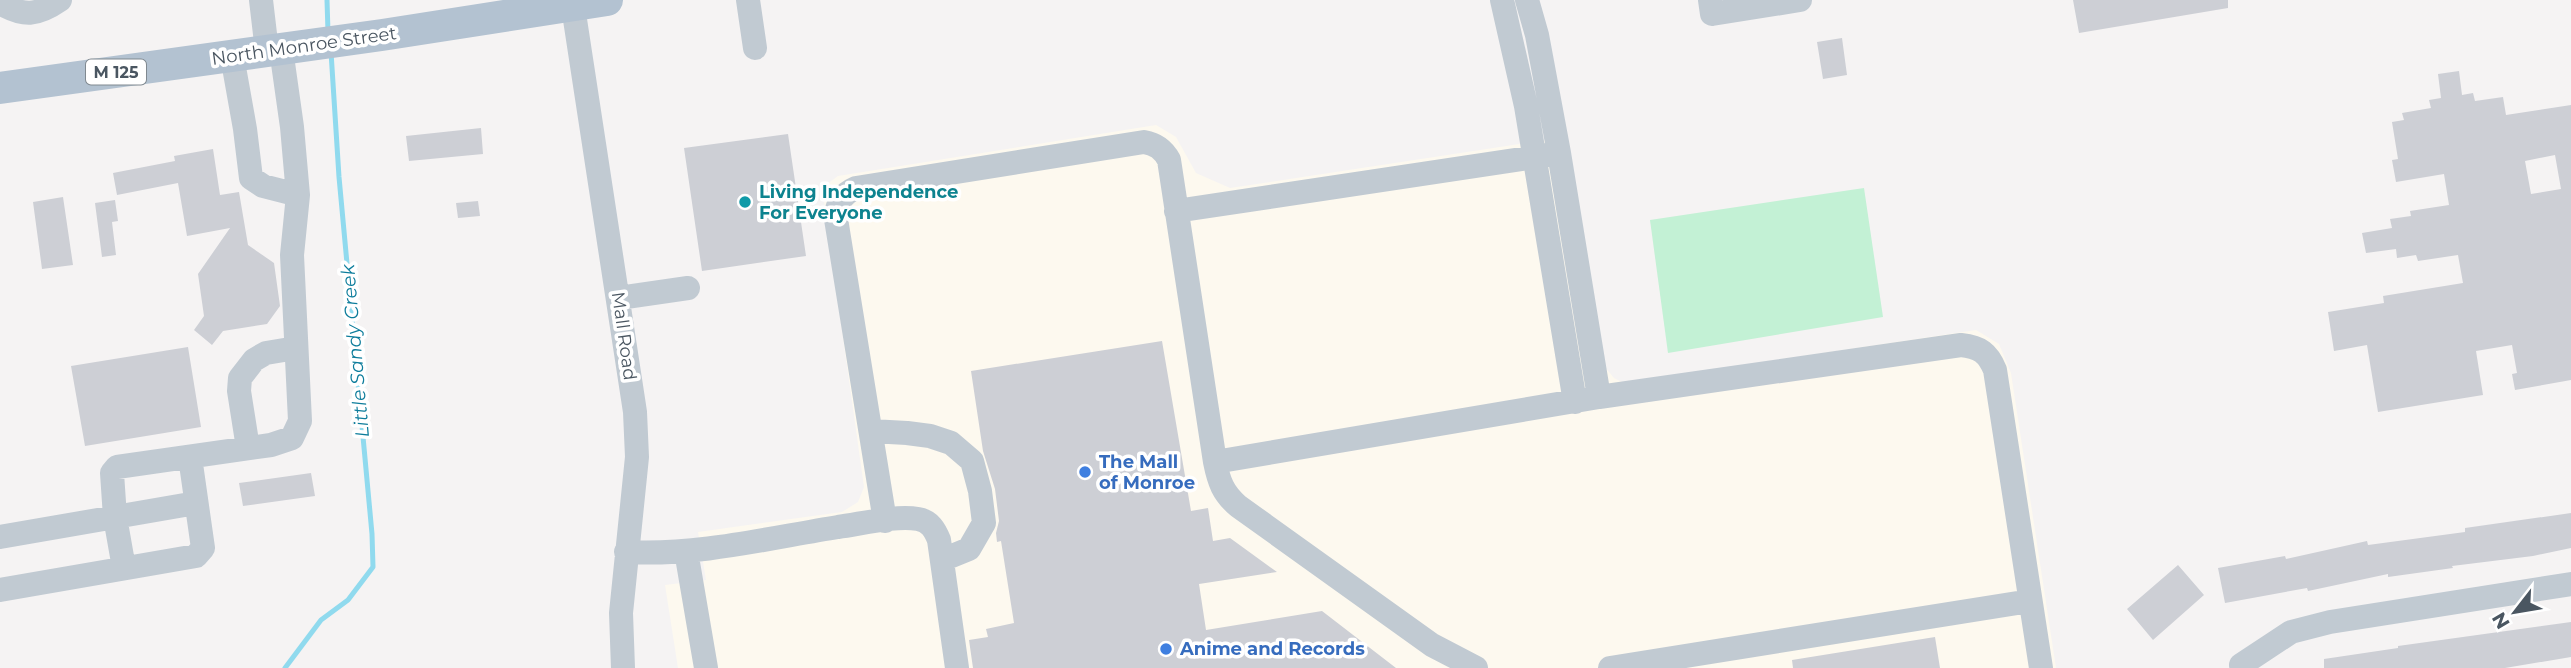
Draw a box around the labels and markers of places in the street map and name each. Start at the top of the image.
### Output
place label: Living Independence For Everyone [759,181,958,224]
marker: Living Independence For Everyone [737,194,753,210]
place label: The Mall of Monroe [1099,451,1195,494]
marker: The Mall of Monroe [1077,464,1093,480]
place label: Anime and Records [1179,638,1365,660]
marker: Anime and Records [1158,641,1174,657]

